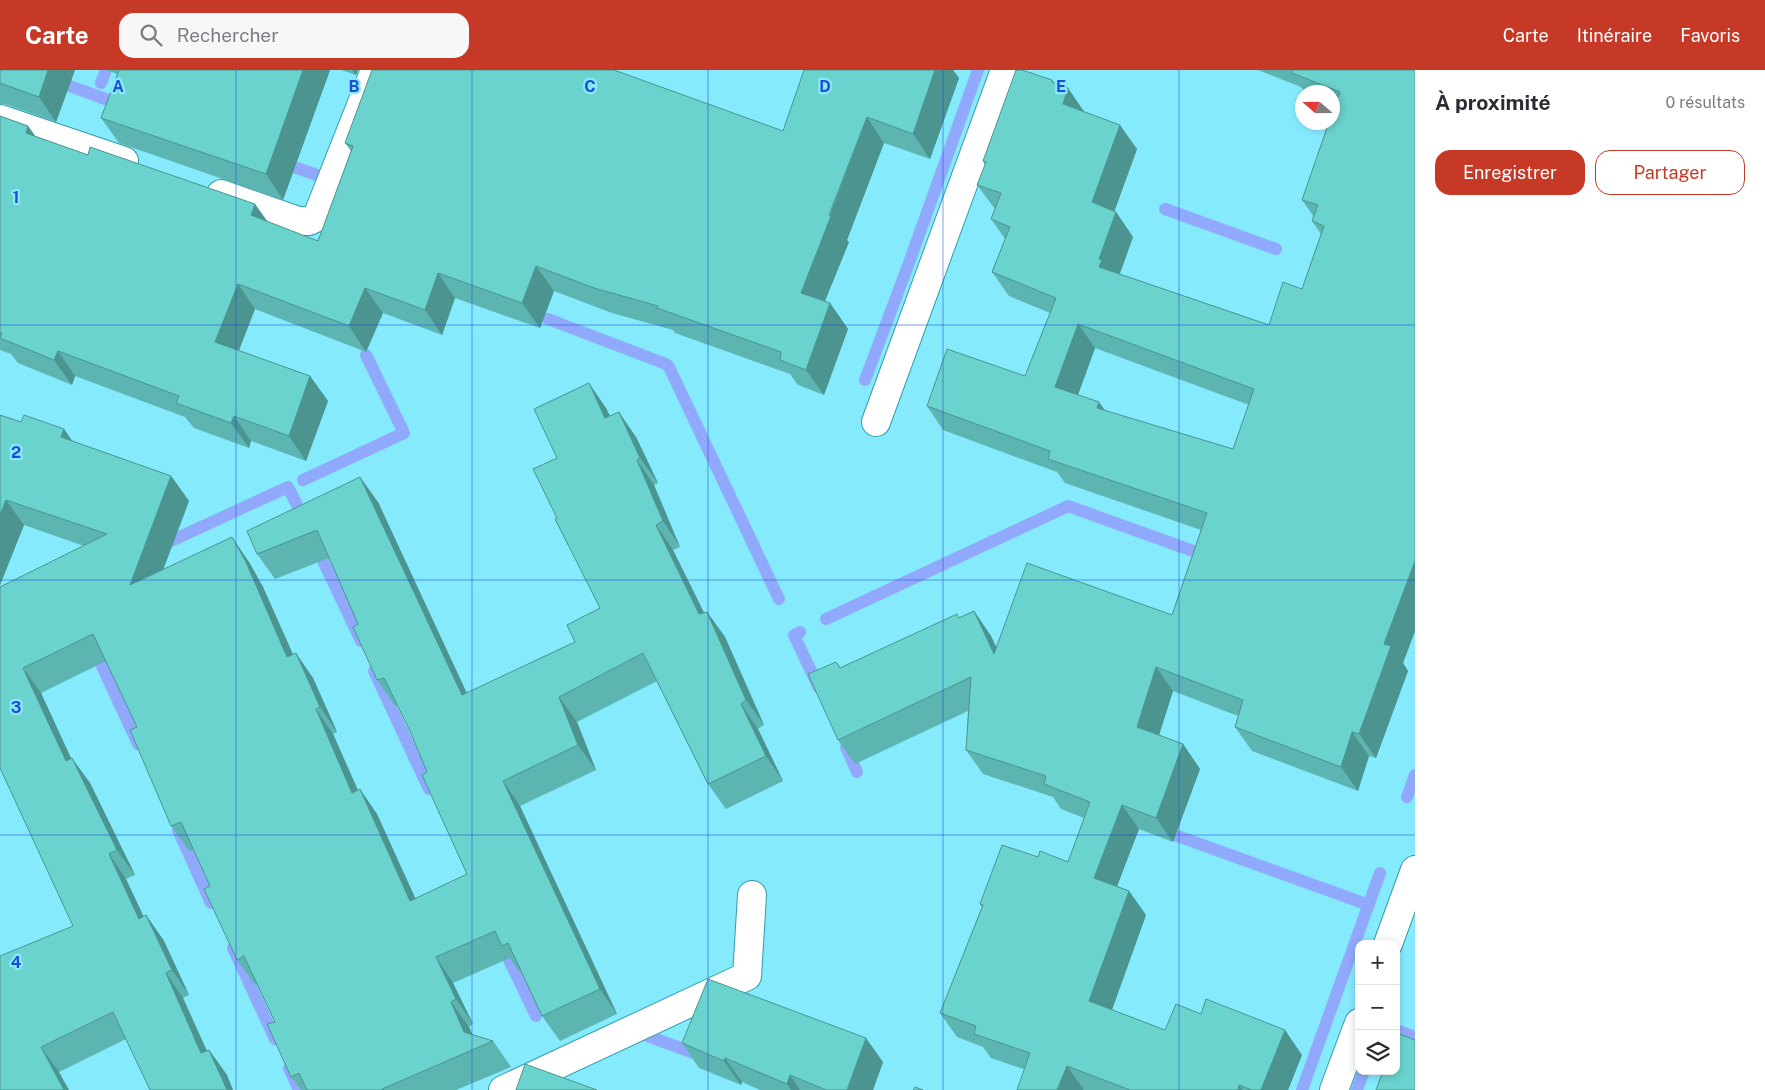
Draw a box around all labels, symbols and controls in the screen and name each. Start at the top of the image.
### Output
search box [119,13,469,58]
text: Carte [25,21,89,49]
icon: search [137,21,165,49]
text: Rechercher [177,24,279,46]
text: Carte [1503,25,1549,46]
text: Itinéraire [1577,25,1652,46]
text: Favoris [1680,25,1740,46]
text: A [112,77,124,96]
text: B [349,77,360,96]
text: C [584,77,596,96]
text: D [819,77,831,96]
text: E [1056,77,1066,96]
north arrow [1295,85,1340,130]
text: À proximité [1435,90,1551,115]
text: 0 résultats [1665,93,1745,112]
button: Enregistrer [1435,150,1585,195]
button: Partager [1595,150,1745,195]
text: 1 [13,188,19,207]
text: 2 [11,443,21,462]
text: 3 [11,698,21,717]
map controls [1355,940,1400,1075]
button: + [1355,940,1400,985]
text: 4 [11,953,22,972]
button: − [1355,985,1400,1030]
button: layers [1355,1030,1400,1075]

